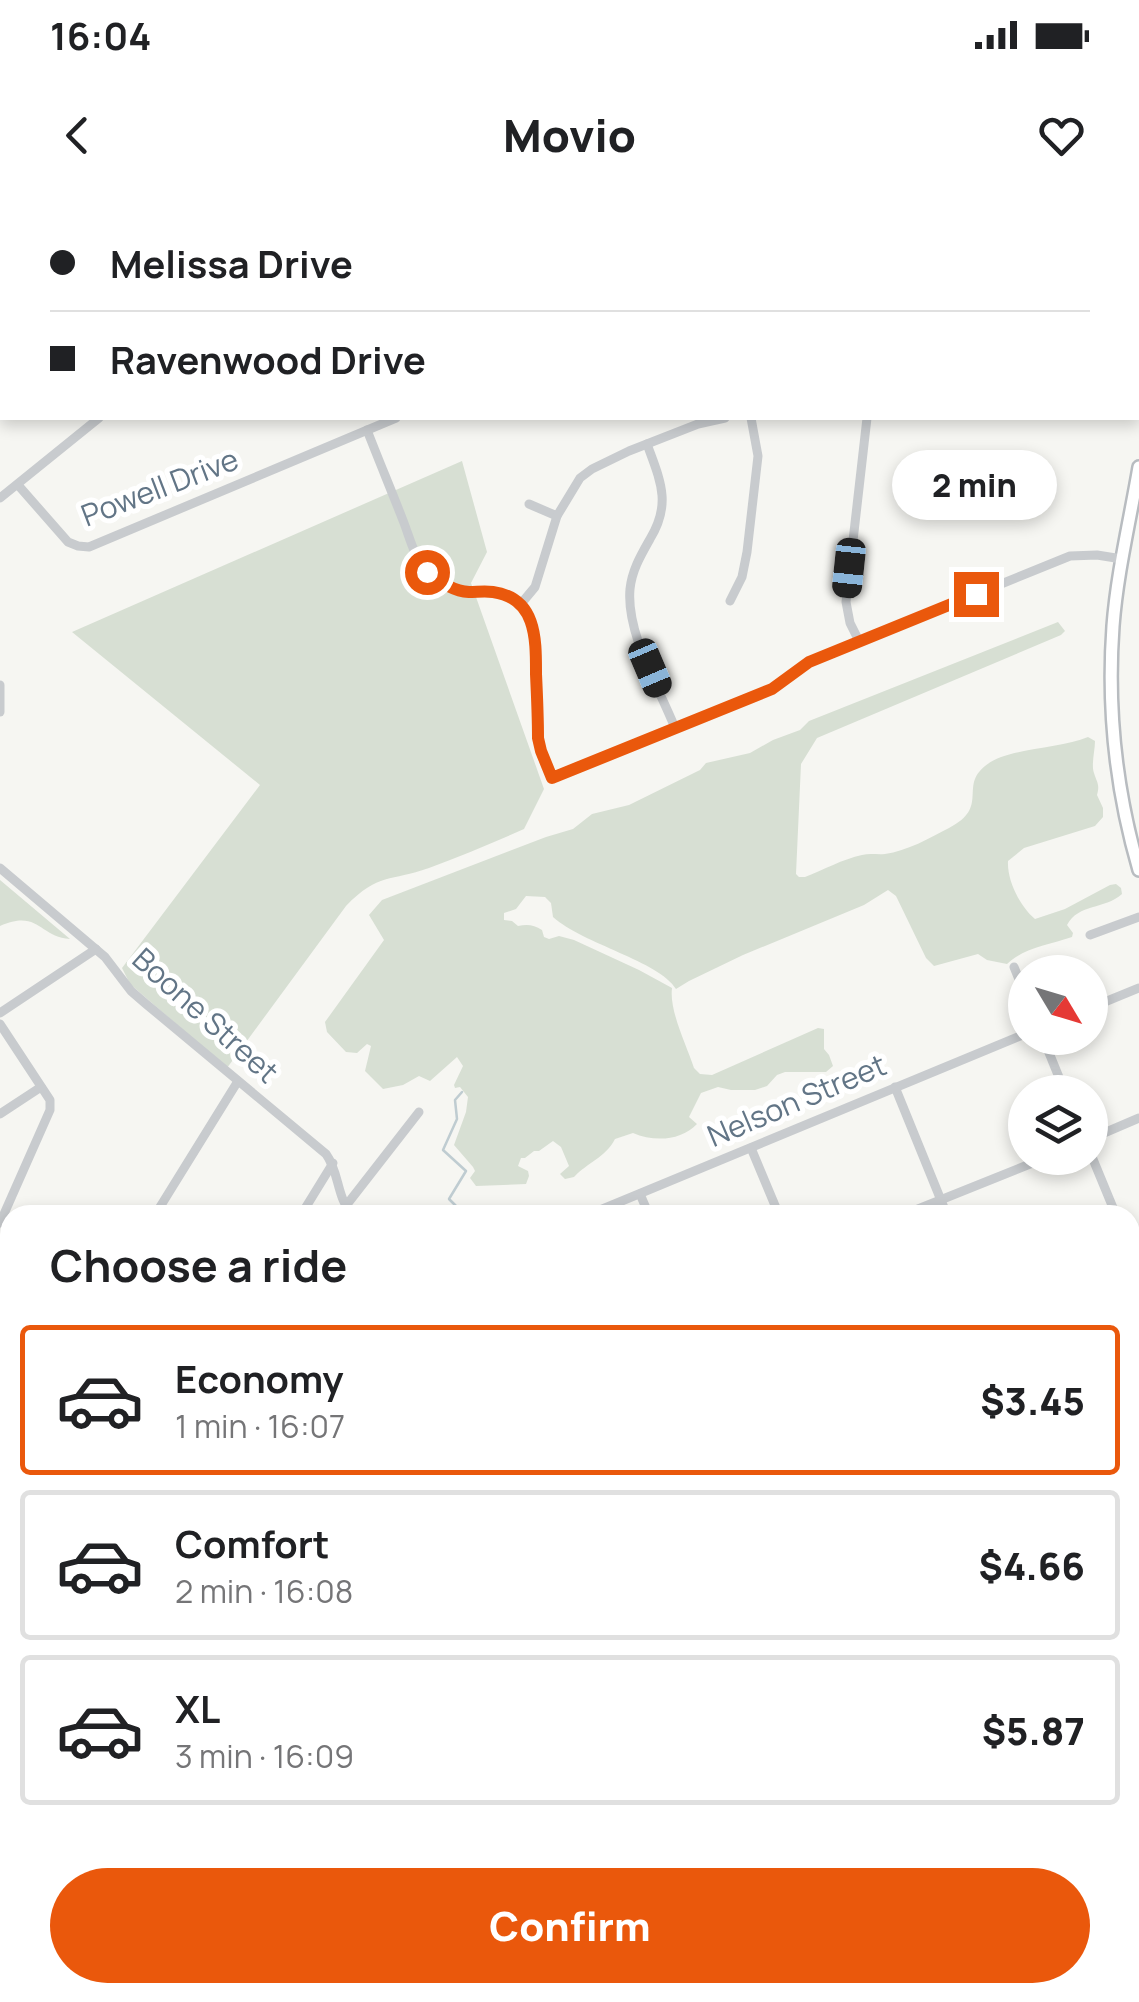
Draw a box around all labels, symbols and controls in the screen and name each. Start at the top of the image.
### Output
text: 16:04 [50,9,151,61]
text: Movio [503,104,636,166]
icon: back [50,108,105,163]
icon: heart [1034,108,1089,163]
text: Melissa Drive [110,237,353,289]
text: Ravenwood Drive [110,333,426,385]
street label: Powell Drive [75,438,244,535]
callout: 2 min [894,449,1058,519]
text: 2 min [932,463,1017,507]
car [831,537,867,599]
route start [405,550,450,595]
route end [954,572,999,617]
car [624,635,676,701]
street label: Boone Street [124,938,288,1091]
north arrow [1008,955,1108,1055]
map controls [1008,955,1108,1175]
street label: Nelson Street [701,1044,892,1156]
button: layers [1008,1075,1108,1175]
text: Choose a ride [50,1234,347,1296]
text: Economy [175,1352,344,1404]
icon: car [55,1355,145,1445]
text: $3.45 [980,1374,1085,1426]
text: 1 min · 16:07 [175,1404,345,1448]
text: Comfort [175,1517,329,1569]
icon: car [55,1520,145,1610]
text: $4.66 [979,1539,1085,1591]
text: 2 min · 16:08 [175,1569,353,1613]
text: XL [175,1682,220,1734]
icon: car [55,1685,145,1775]
text: $5.87 [982,1704,1085,1756]
text: 3 min · 16:09 [175,1734,354,1778]
button: Confirm [50,1868,1090,1983]

